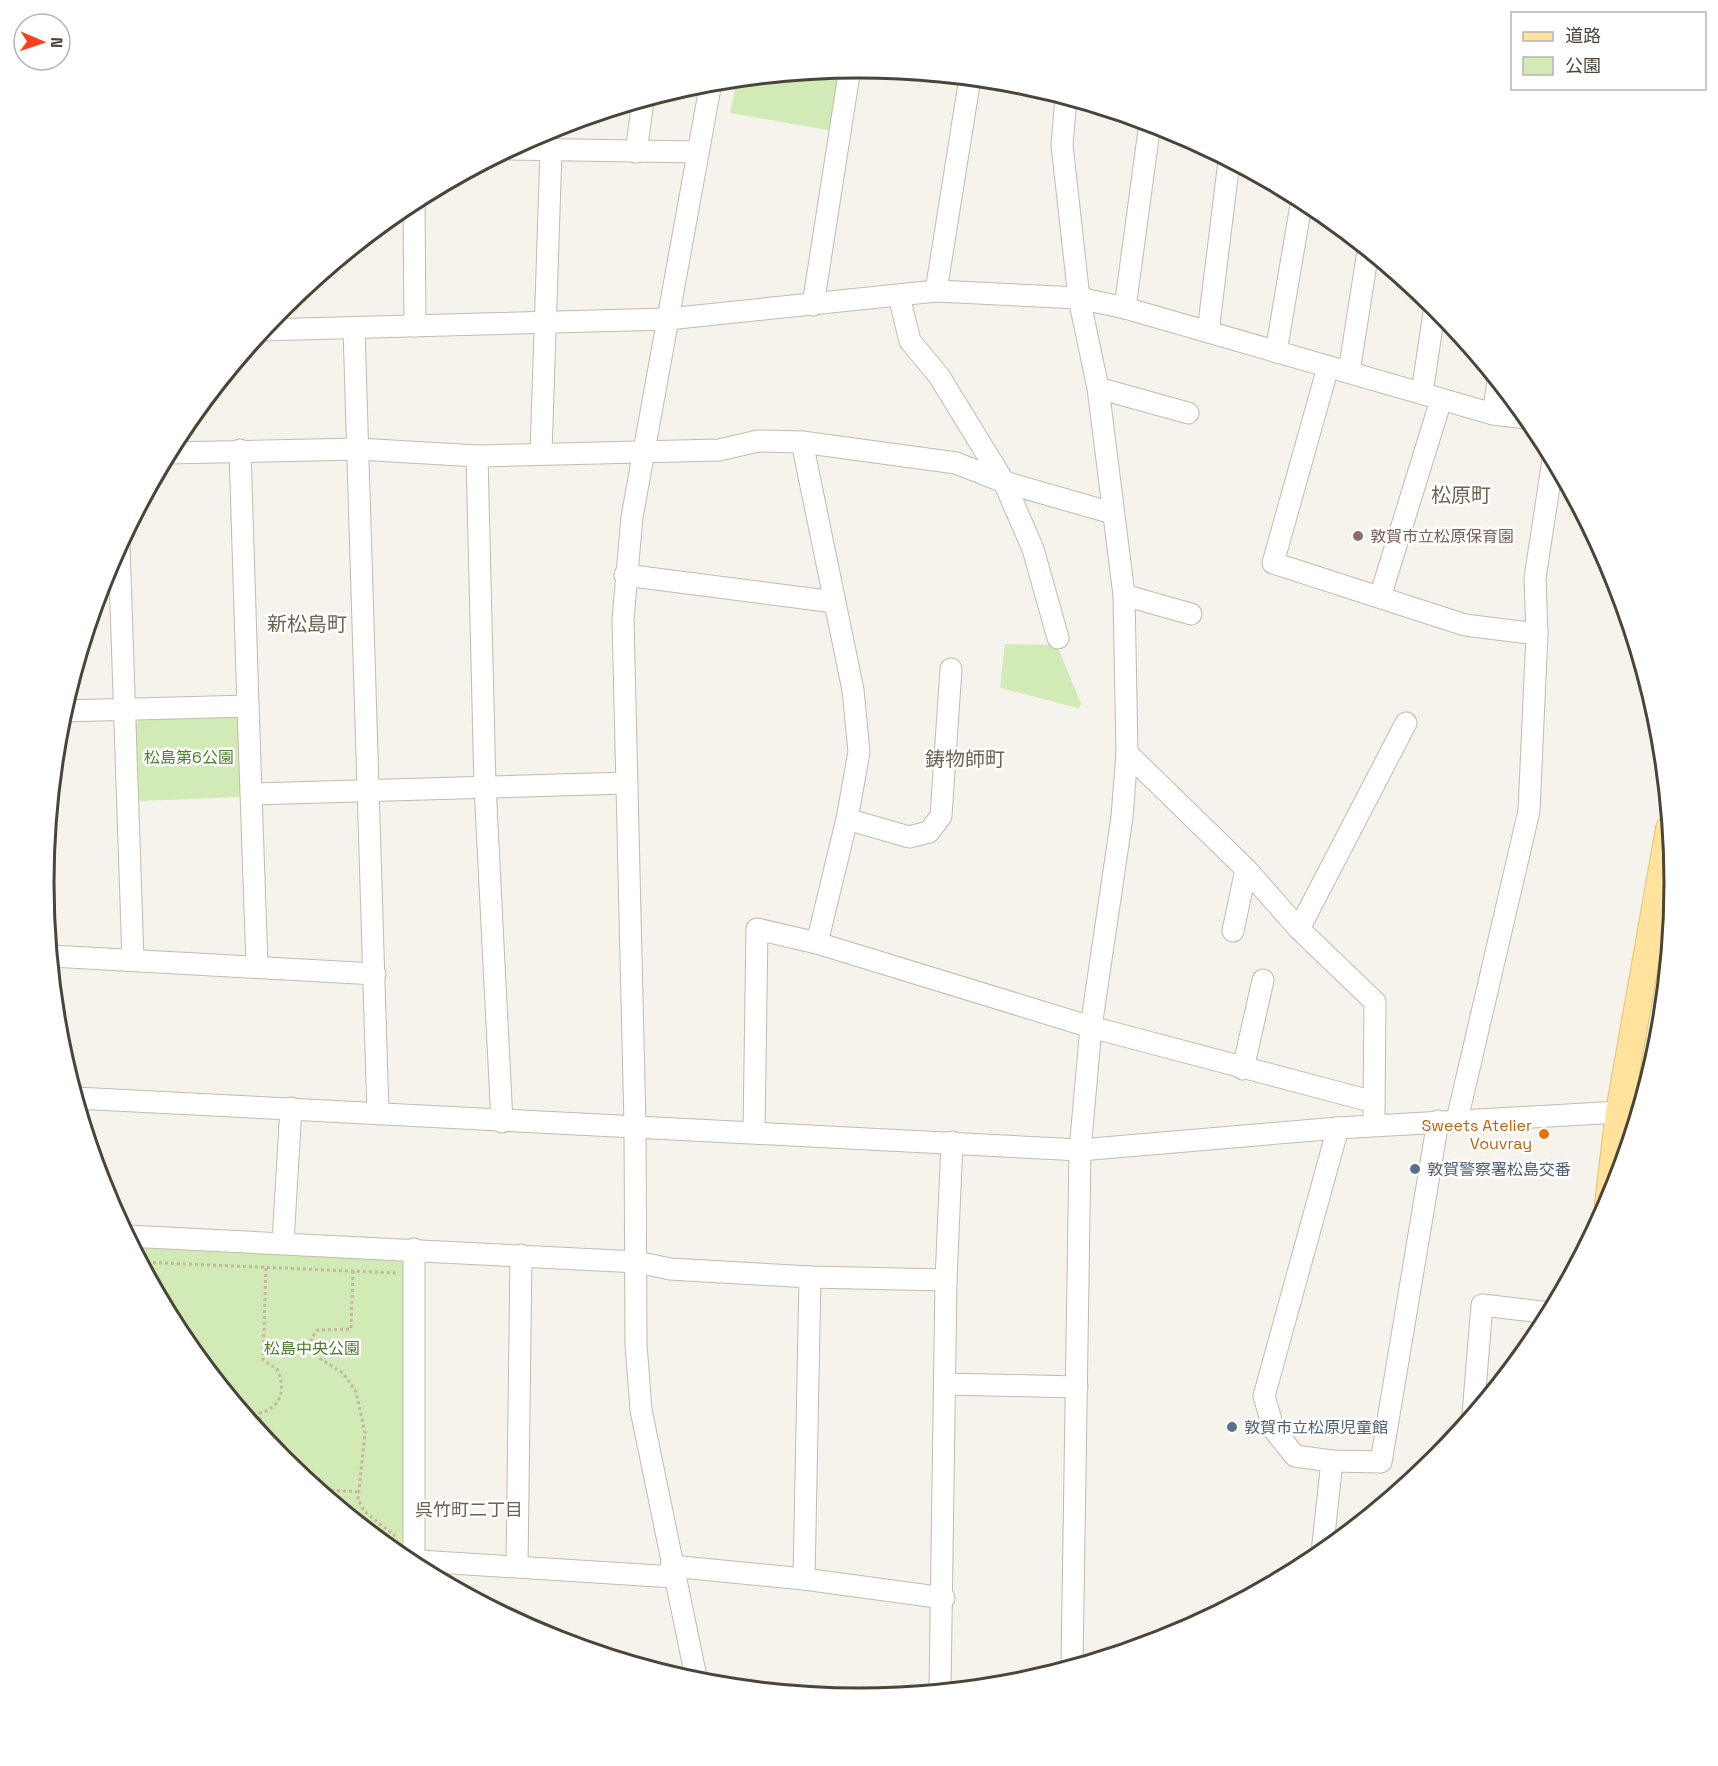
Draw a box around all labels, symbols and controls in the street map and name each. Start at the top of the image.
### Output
north arrow [12,12,72,72]
legend [1511,12,1706,90]
text: 道路 [1565,24,1601,47]
text: N [46,37,67,48]
text: 公園 [1565,54,1601,77]
district label: 松原町 [1431,482,1491,508]
place label: 敦賀市立松原保育園 [1370,526,1514,547]
marker: 敦賀市立松原保育園 [1351,529,1365,543]
district label: 新松島町 [267,611,347,637]
district label: 鋳物師町 [925,746,1005,772]
park label: 松島第6公園 [144,747,234,768]
place label: Sweets Atelier Vouvray [1422,1115,1532,1154]
marker: Sweets Atelier Vouvray [1537,1127,1551,1141]
place label: 敦賀警察署松島交番 [1427,1159,1571,1180]
marker: 敦賀警察署松島交番 [1408,1162,1422,1176]
park label: 松島中央公園 [264,1338,360,1359]
place label: 敦賀市立松原児童館 [1244,1417,1388,1438]
marker: 敦賀市立松原児童館 [1225,1420,1239,1434]
district label: 呉竹町二丁目 [415,1498,523,1521]

